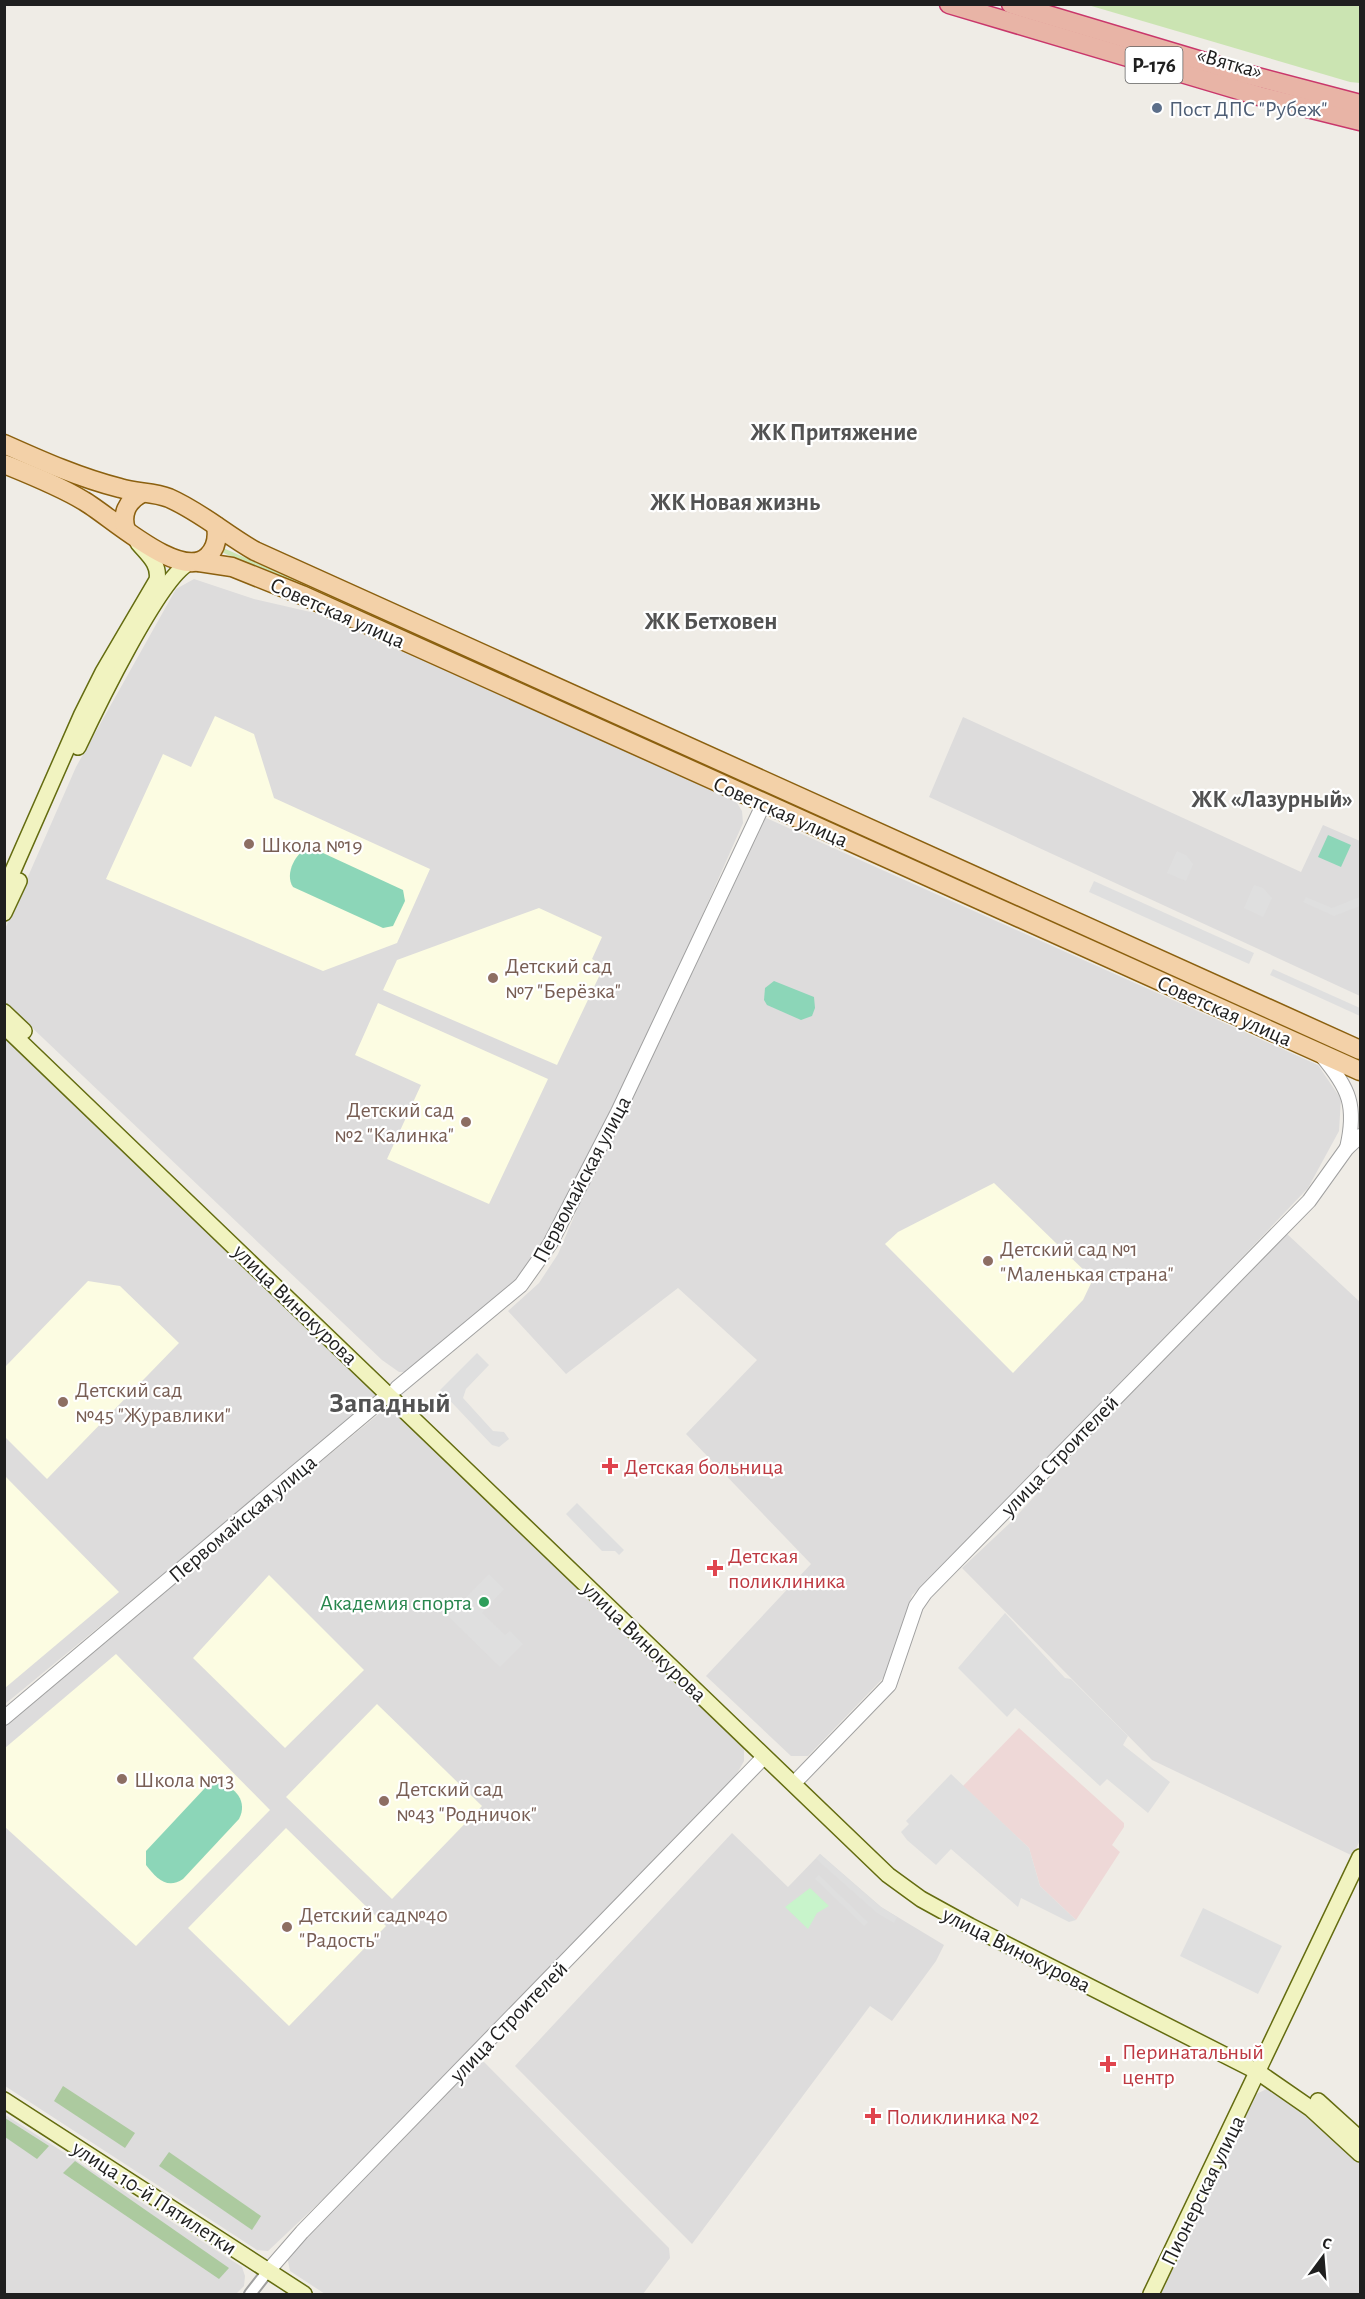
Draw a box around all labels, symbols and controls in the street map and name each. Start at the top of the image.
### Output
street label: «Вятка» [1194,43,1265,83]
road number: Р-176 [1126,47,1182,83]
place label: Пост ДПС "Рубеж" [1169,98,1327,120]
marker: Пост ДПС "Рубеж" [1150,101,1164,115]
district label: ЖК Притяжение [750,421,918,445]
district label: ЖК Новая жизнь [650,491,820,515]
street label: Советская улица [267,573,408,652]
district label: ЖК Бетховен [644,610,778,634]
street label: Советская улица [710,772,851,851]
district label: ЖК «Лазурный» [1191,788,1353,812]
place label: Школа №19 [261,834,363,856]
marker: Школа №19 [242,837,256,851]
place label: Детский сад №7 "Берёзка" [505,955,621,1002]
marker: Детский сад №7 "Берёзка" [486,971,500,985]
street label: Советская улица [1154,971,1295,1050]
street label: Первомайская улица [529,1093,635,1266]
place label: Детский сад №2 "Калинка" [334,1099,454,1146]
marker: Детский сад №2 "Калинка" [459,1115,473,1129]
place label: Детский сад №1 "Маленькая страна" [1000,1238,1174,1285]
street label: улица Винокурова [228,1239,362,1369]
marker: Детский сад №1 "Маленькая страна" [981,1254,995,1268]
place label: Детский сад №45 "Журавлики" [75,1379,231,1426]
district label: Западный [329,1390,451,1418]
street label: улица Строителей [996,1391,1123,1521]
marker: Детский сад №45 "Журавлики" [56,1395,70,1409]
street label: Первомайская улица [165,1451,321,1587]
place label: Детская больница [624,1456,784,1478]
marker: Детская больница [601,1457,619,1475]
place label: Детская поликлиника [728,1545,846,1592]
marker: Детская поликлиника [706,1559,724,1577]
street label: улица Винокурова [577,1576,711,1706]
place label: Академия спорта [320,1592,472,1614]
marker: Академия спорта [477,1595,491,1609]
place label: Школа №13 [134,1769,234,1791]
marker: Школа №13 [115,1772,129,1786]
place label: Детский сад №43 "Родничок" [396,1778,537,1825]
marker: Детский сад №43 "Родничок" [377,1794,391,1808]
street label: улица Винокурова [938,1903,1094,1997]
place label: Детский сад№40 "Радость" [299,1904,448,1951]
marker: Детский сад№40 "Радость" [280,1920,294,1934]
street label: улица Строителей [445,1957,572,2087]
place label: Перинатальный центр [1122,2041,1264,2088]
marker: Перинатальный центр [1099,2055,1117,2073]
place label: Поликлиника №2 [886,2106,1039,2128]
marker: Поликлиника №2 [864,2107,882,2125]
street label: Пионерская улица [1157,2112,1249,2269]
street label: улица 10-й Пятилетки [67,2136,241,2259]
north arrow [1293,2227,1353,2287]
text: С [1320,2235,1333,2252]

